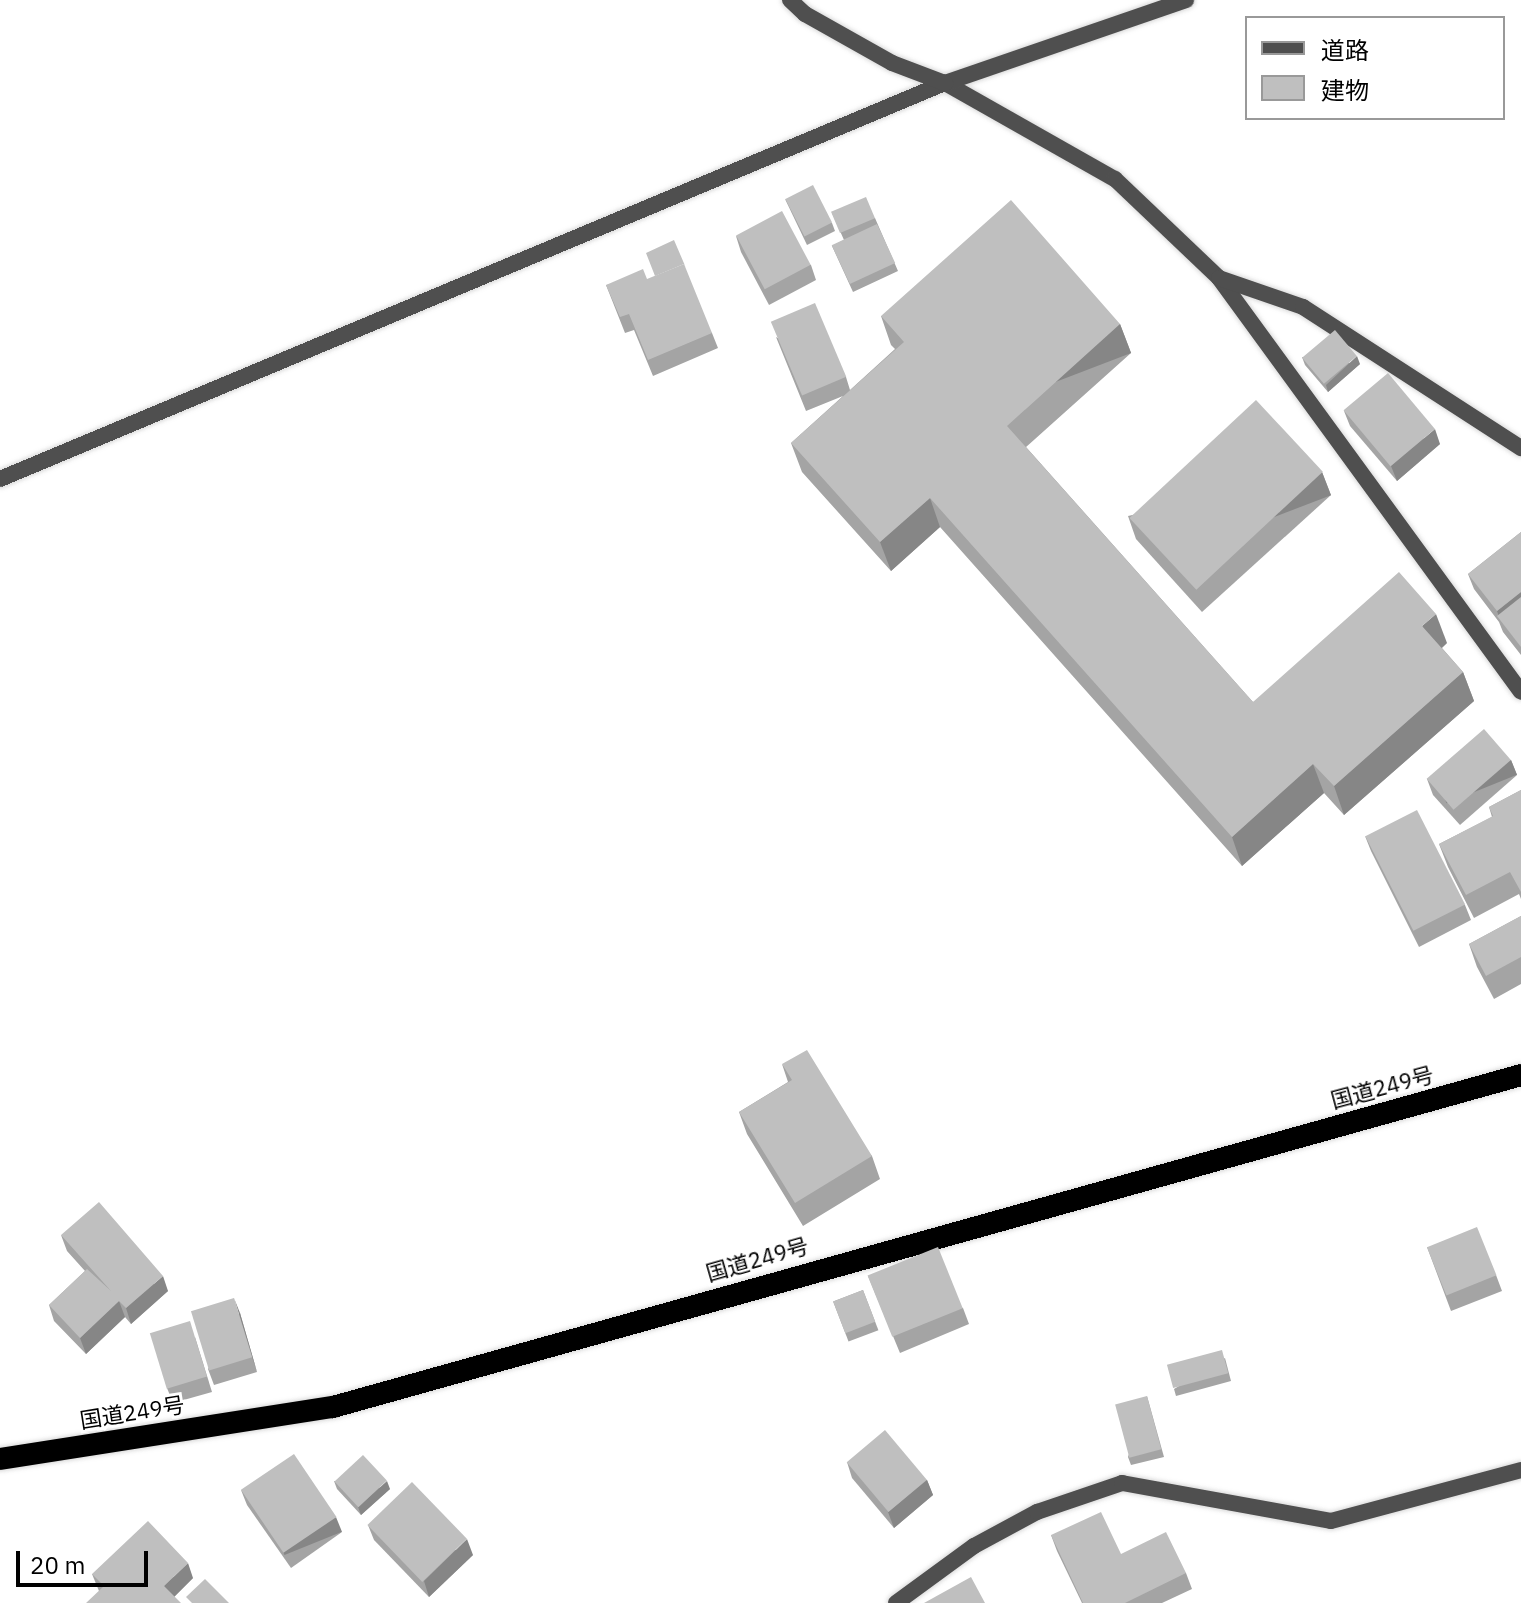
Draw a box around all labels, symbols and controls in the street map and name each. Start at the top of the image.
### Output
legend [1245,16,1505,120]
text: 道路 [1321,34,1369,66]
text: 建物 [1321,74,1369,106]
street label: 国道249号 [1328,1061,1436,1113]
street label: 国道249号 [703,1232,811,1286]
street label: 国道249号 [78,1391,186,1433]
scale bar [20,1535,152,1585]
text: 20 m [30,1549,85,1581]

